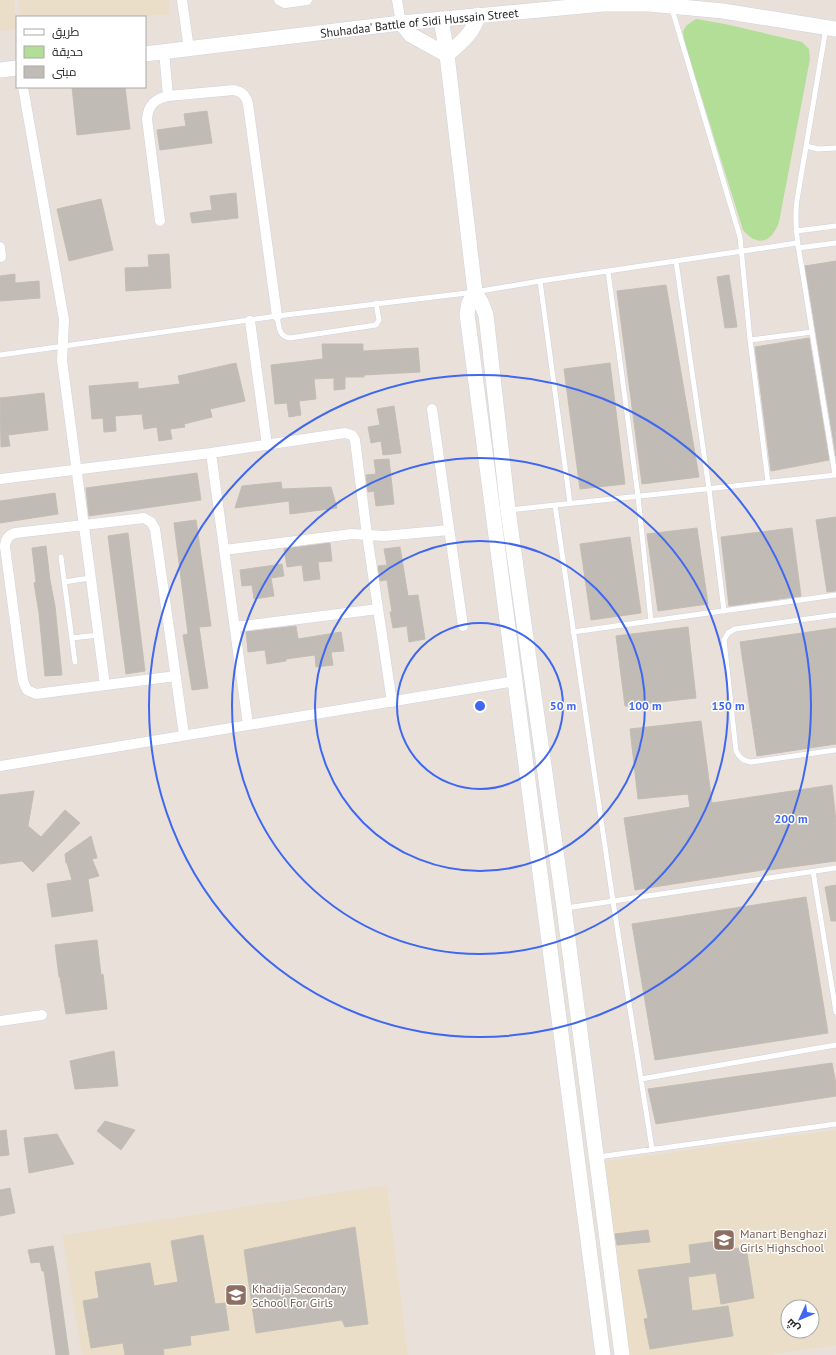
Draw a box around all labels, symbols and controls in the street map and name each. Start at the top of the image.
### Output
street label: Shuhadaa' Battle of Sidi Hussain Street [319,5,519,40]
legend [16,16,146,88]
text: طريق [52,24,80,39]
text: حديقة [52,44,83,59]
text: مبنى [52,64,77,79]
text: 50 m [550,698,576,713]
text: 100 m [628,698,662,713]
text: 150 m [711,698,745,713]
centre of rings [473,699,487,713]
text: 200 m [774,811,808,826]
place label: Manart Benghazi Girls Highschool [740,1226,827,1255]
school or university icon: Manart Benghazi Girls Highschool [711,1227,737,1253]
place label: Khadija Secondary School For Girls [252,1281,347,1310]
school or university icon: Khadija Secondary School For Girls [223,1282,249,1308]
north arrow [780,1299,820,1339]
text: ش [783,1316,803,1336]

